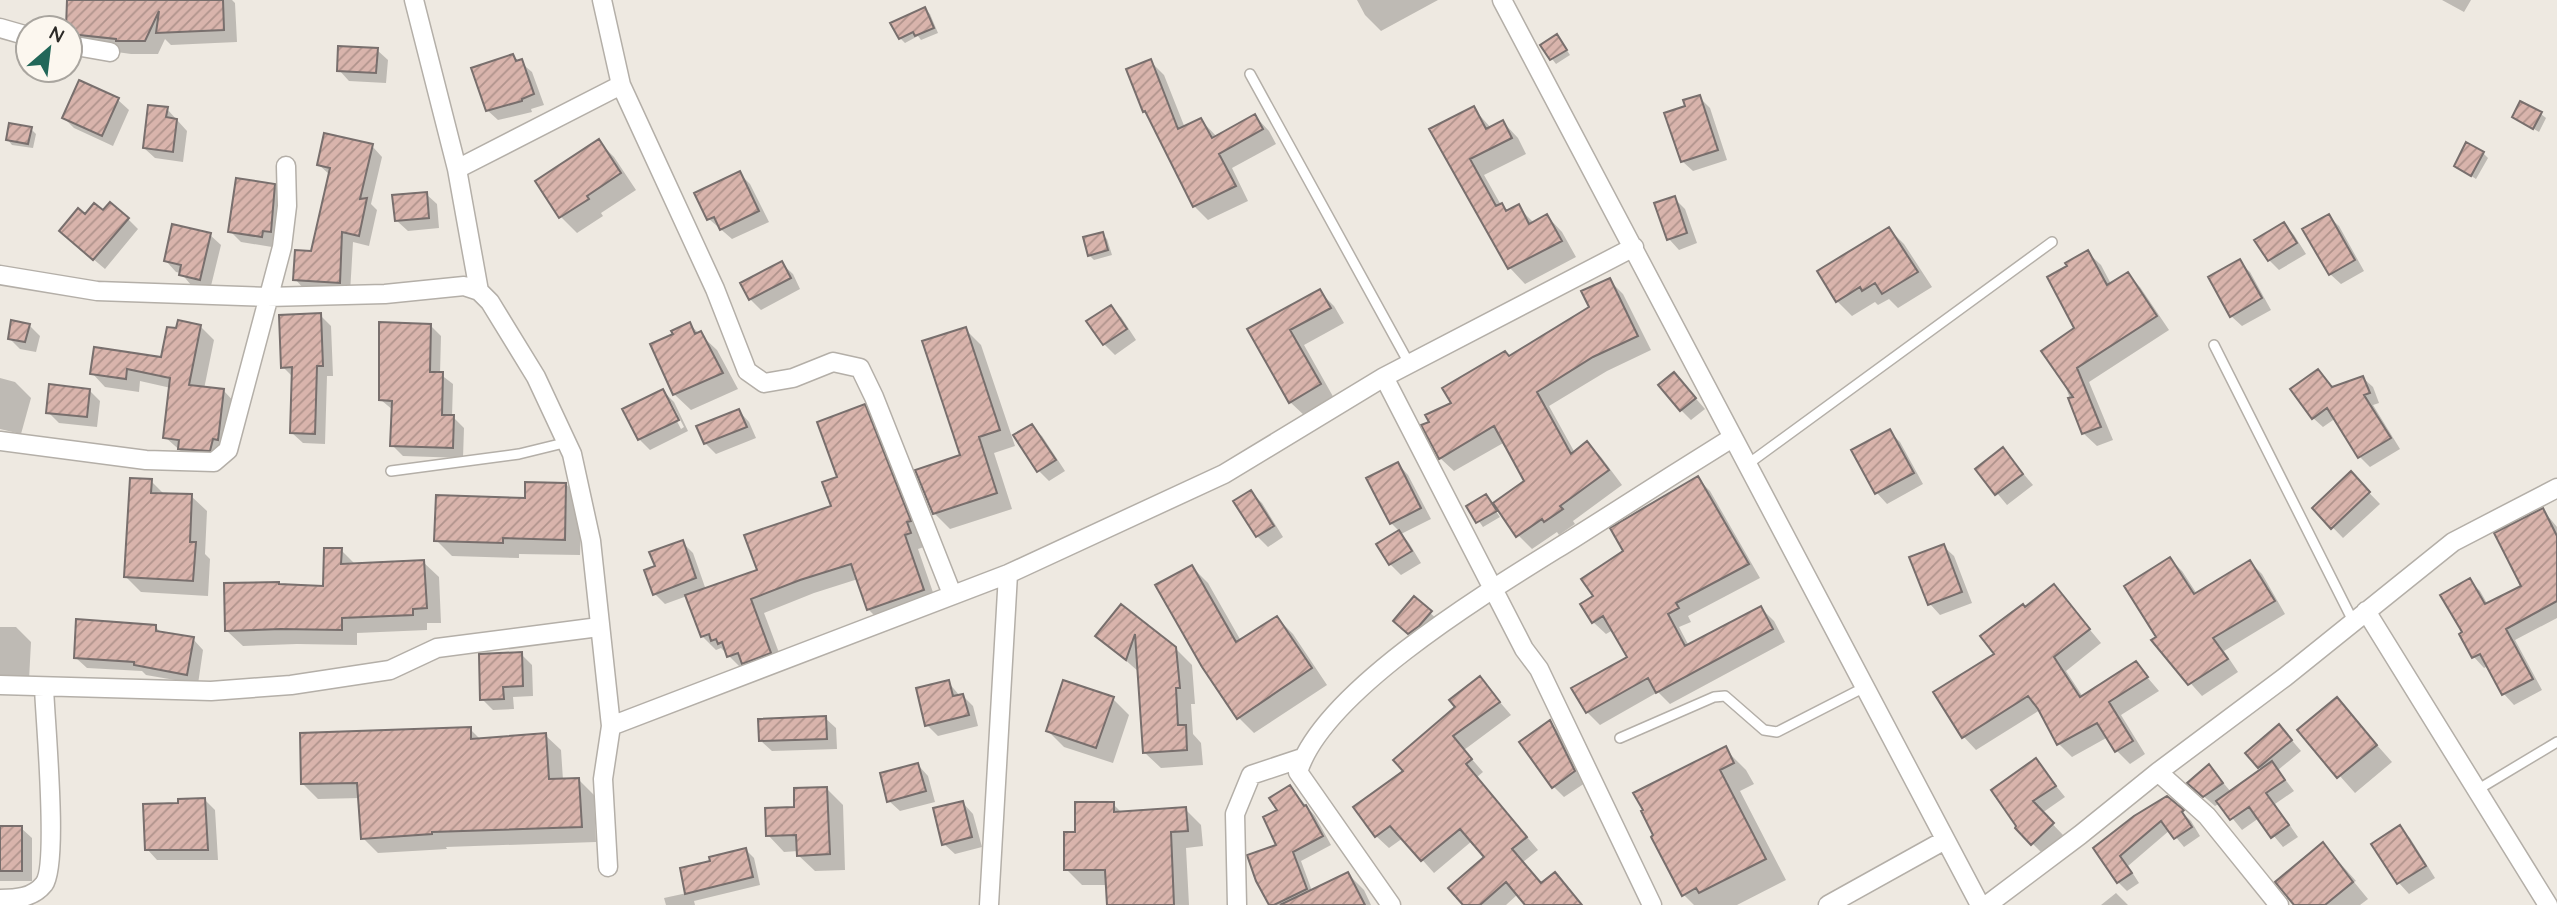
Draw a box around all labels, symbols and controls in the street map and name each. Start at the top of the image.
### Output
north arrow [14,14,84,84]
text: N [45,20,69,48]

